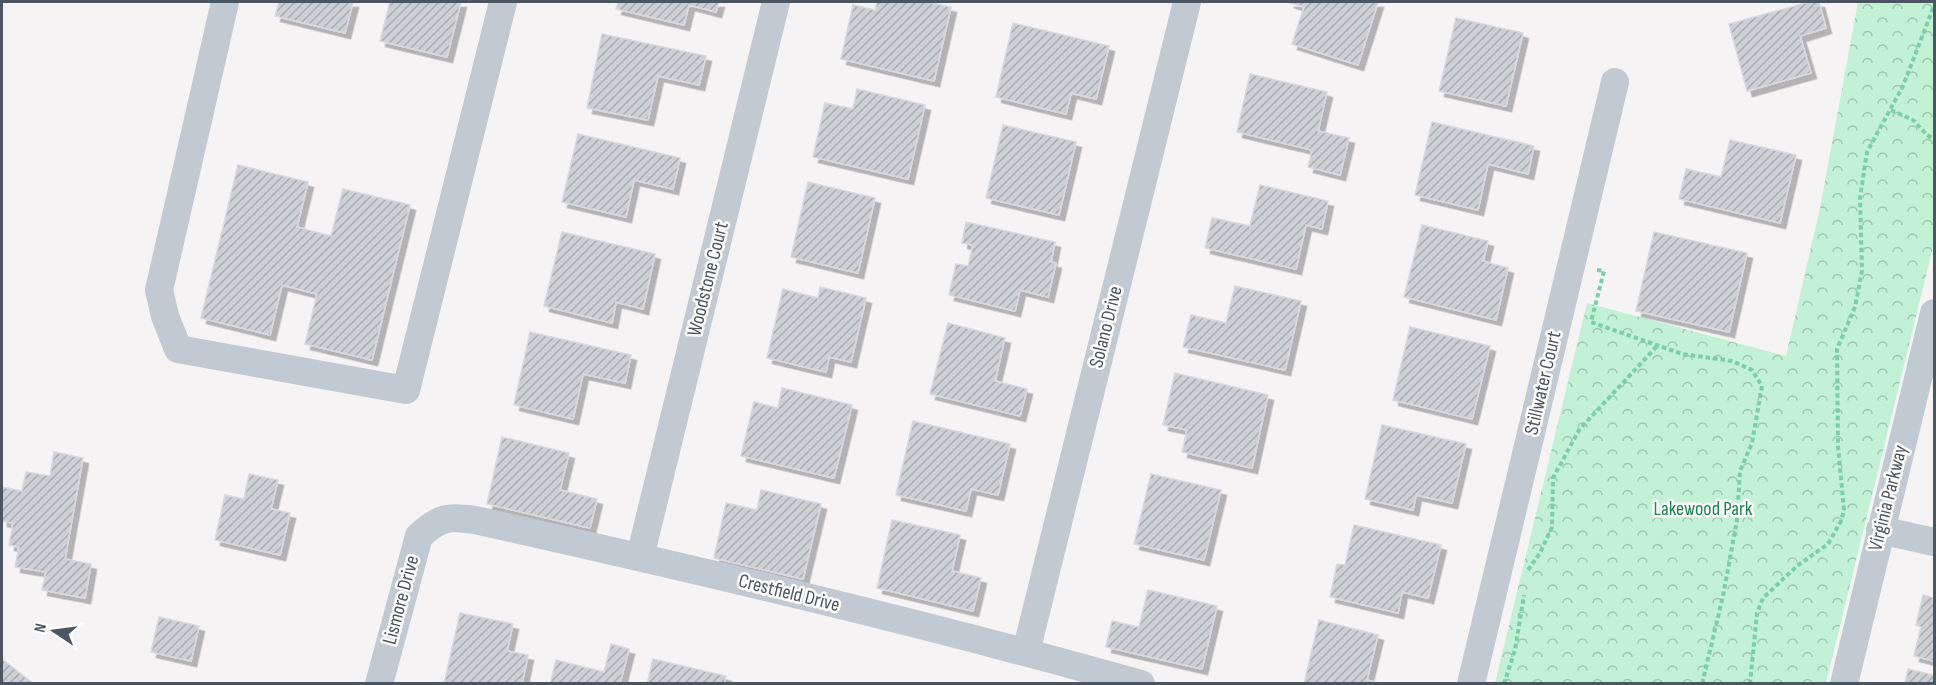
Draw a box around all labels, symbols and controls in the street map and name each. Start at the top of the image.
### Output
street label: Woodstone Court [682,219,734,339]
street label: Solano Drive [1084,284,1128,370]
street label: Stillwater Court [1519,329,1567,437]
street label: Virginia Parkway [1863,442,1913,553]
park label: Lakewood Park [1654,497,1753,521]
street label: Lismore Drive [378,553,424,647]
street label: Crestfield Drive [736,569,842,617]
north arrow [24,601,84,661]
text: N [31,622,51,634]

